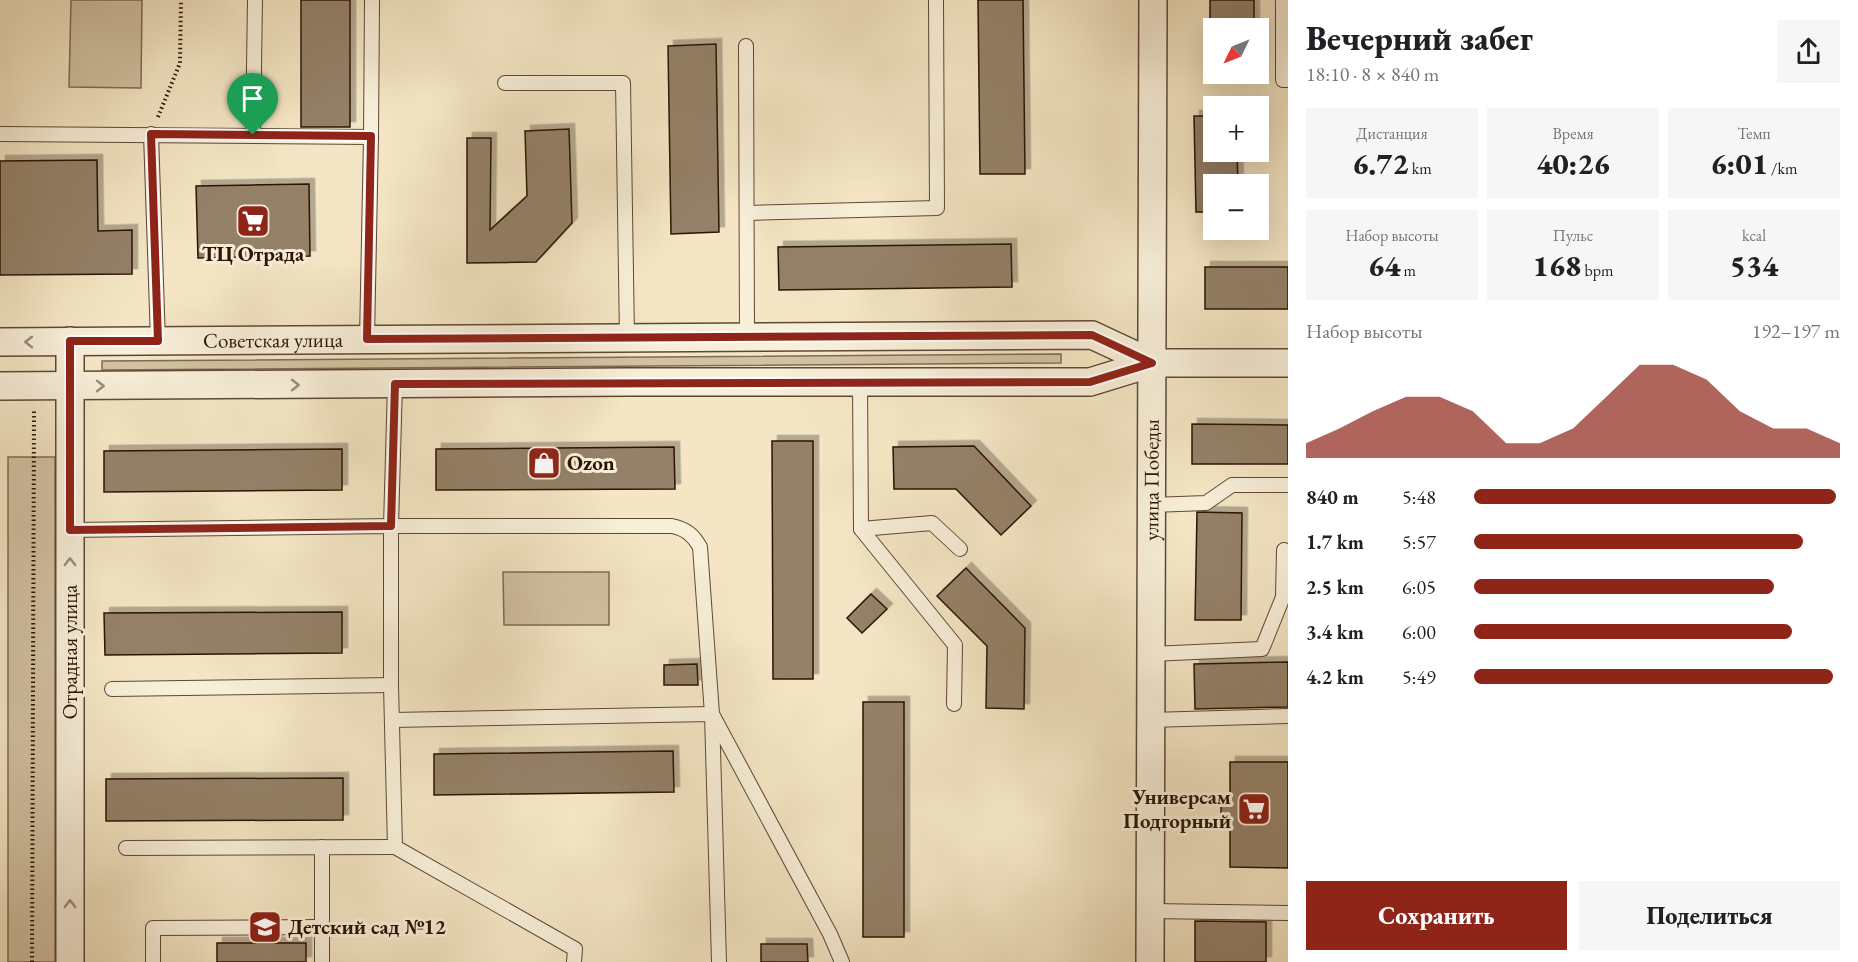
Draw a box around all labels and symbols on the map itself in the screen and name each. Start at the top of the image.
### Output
north arrow [1203,18,1269,84]
pin [227,73,278,135]
supermarket icon: ТЦ Отрада [235,203,271,239]
place label: ТЦ Отрада [202,240,305,267]
street label: Советская улица [203,326,344,354]
one-way arrow [24,335,33,348]
one-way arrow [291,378,300,391]
one-way arrow [96,380,105,392]
street label: улица Победы [1137,419,1165,541]
shop icon: Ozon [526,445,562,481]
place label: Ozon [567,449,615,476]
one-way arrow [64,557,76,566]
street label: Отрадная улица [56,584,83,720]
place label: Универсам Подгорный [1123,783,1231,834]
supermarket icon: Универсам Подгорный [1236,791,1272,827]
one-way arrow [64,899,76,908]
school or university icon: Детский сад №12 [247,909,283,945]
place label: Детский сад №12 [288,913,446,940]

